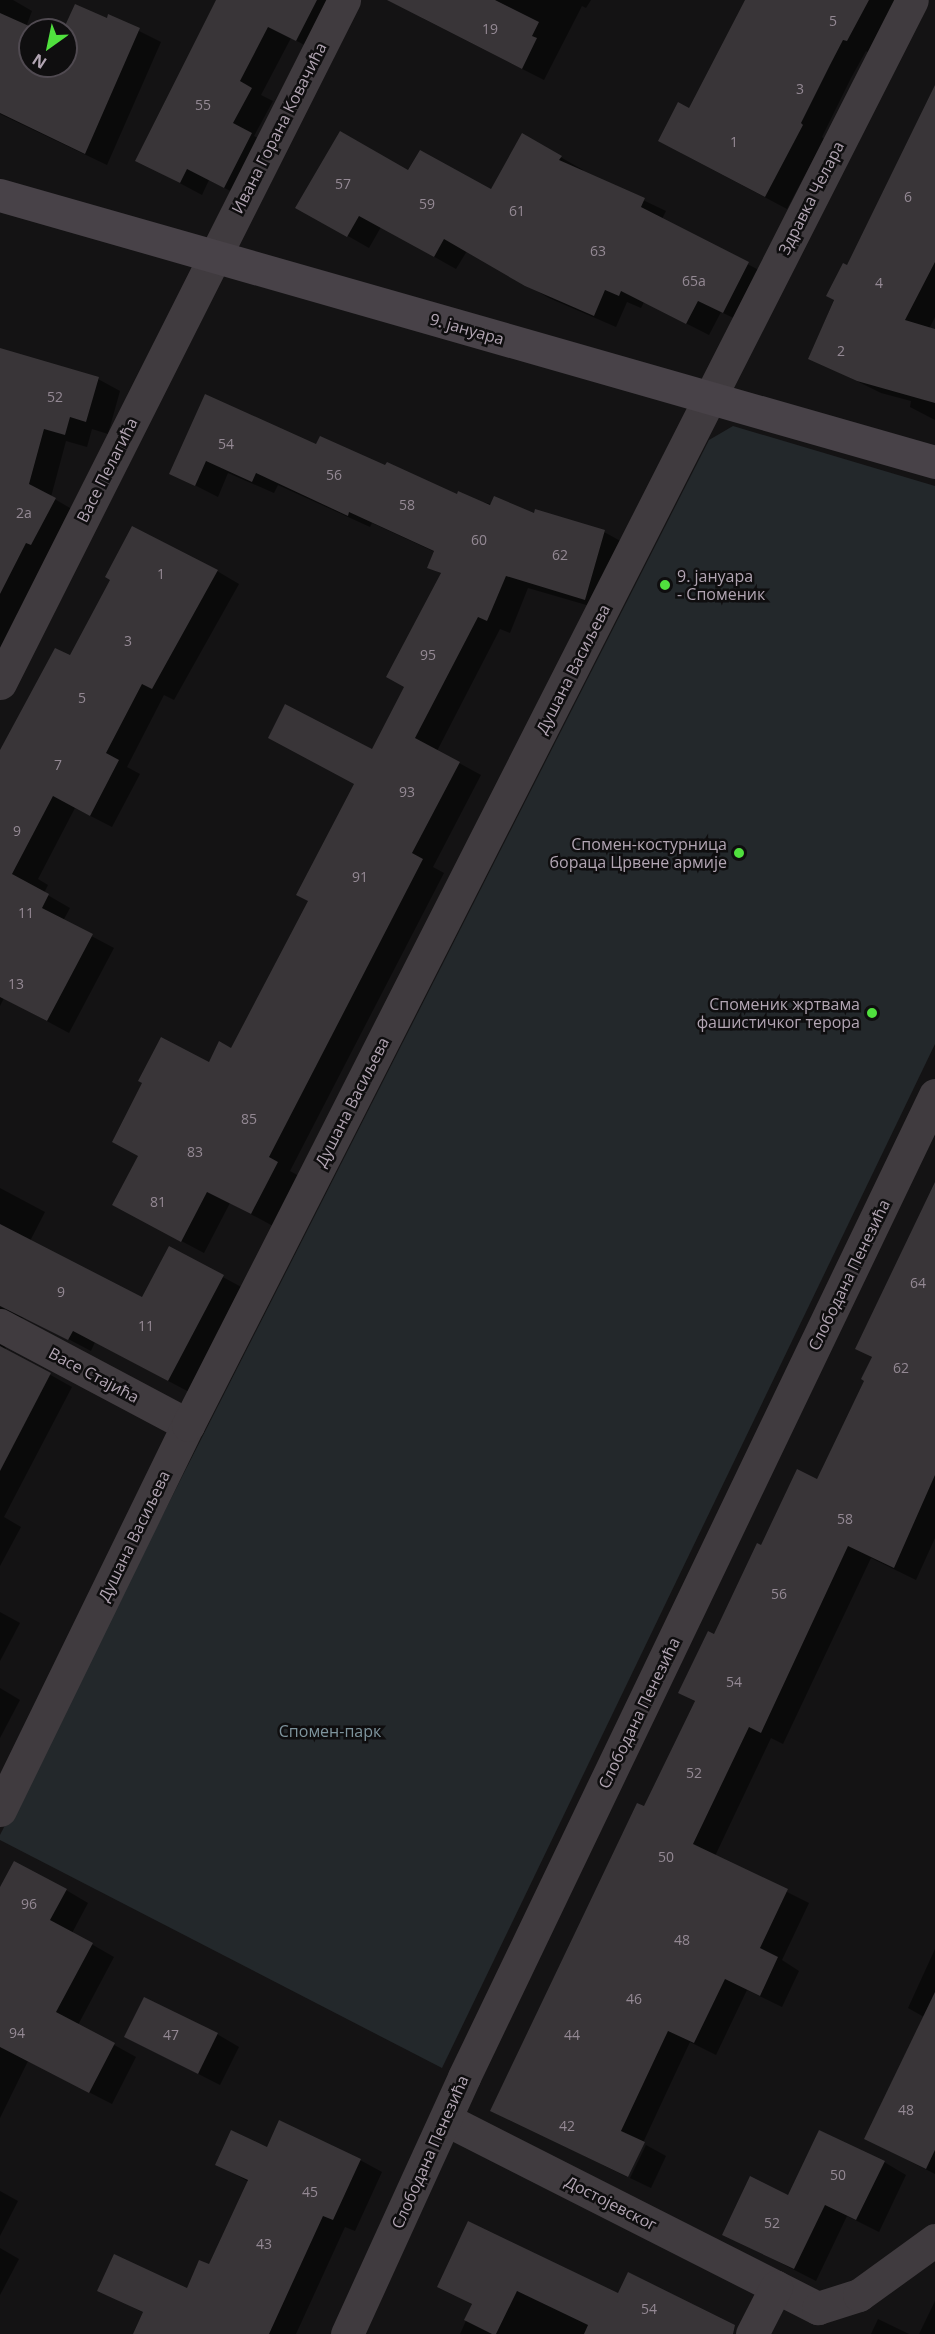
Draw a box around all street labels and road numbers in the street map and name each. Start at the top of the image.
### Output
street label: Ивана Горана Ковачића [227,39,331,217]
street label: Здравка Челара [774,138,848,258]
street label: 9. јануара [428,309,506,349]
street label: Васе Пелагића [72,415,142,525]
street label: Душана Васиљева [532,601,614,737]
street label: Душана Васиљева [311,1034,393,1170]
street label: Слободана Пенезића [804,1196,894,1354]
street label: Васе Стајића [46,1343,142,1407]
street label: Душана Васиљева [94,1468,174,1604]
street label: Слободана Пенезића [594,1634,684,1792]
street label: Слободана Пенезића [388,2072,472,2232]
street label: Достојевског [562,2172,660,2234]

